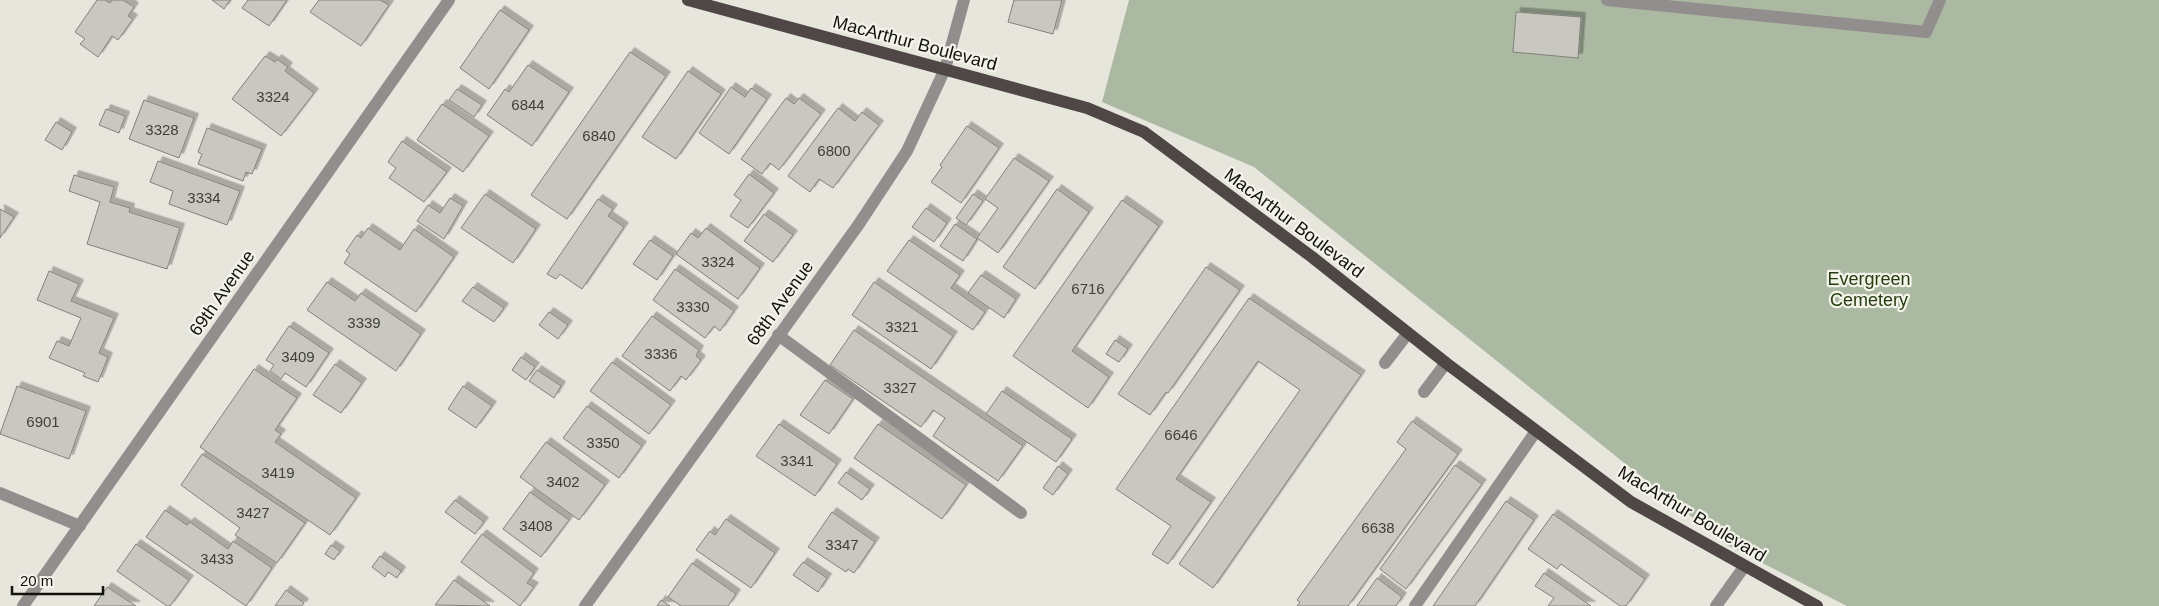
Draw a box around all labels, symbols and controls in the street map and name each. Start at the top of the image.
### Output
street label: MacArthur Boulevard [831,11,999,75]
house number: 3324 [256,88,290,105]
house number: 6844 [511,96,545,113]
house number: 3328 [145,121,179,138]
house number: 6840 [582,127,616,144]
house number: 6800 [817,142,851,159]
street label: MacArthur Boulevard [1220,164,1368,282]
house number: 3334 [187,189,221,206]
street label: 69th Avenue [185,246,259,340]
house number: 3324 [701,253,735,270]
street label: 68th Avenue [743,257,817,349]
park label: Evergreen Cemetery [1827,269,1911,310]
house number: 6716 [1071,280,1105,297]
house number: 3330 [676,298,710,315]
house number: 3339 [347,314,381,331]
house number: 3321 [885,318,919,335]
house number: 3336 [644,345,678,362]
house number: 3409 [281,348,315,365]
house number: 3327 [883,379,917,396]
house number: 6901 [26,413,60,430]
house number: 6646 [1164,426,1198,443]
house number: 3350 [586,434,620,451]
house number: 3341 [780,452,814,469]
street label: MacArthur Boulevard [1614,462,1770,566]
house number: 3419 [261,464,295,481]
house number: 3402 [546,473,580,490]
house number: 3427 [236,504,270,521]
house number: 3408 [519,517,553,534]
house number: 6638 [1361,519,1395,536]
house number: 3347 [825,536,859,553]
house number: 3433 [200,550,234,567]
scale bar [12,564,104,596]
text: 20 m [20,572,53,589]

